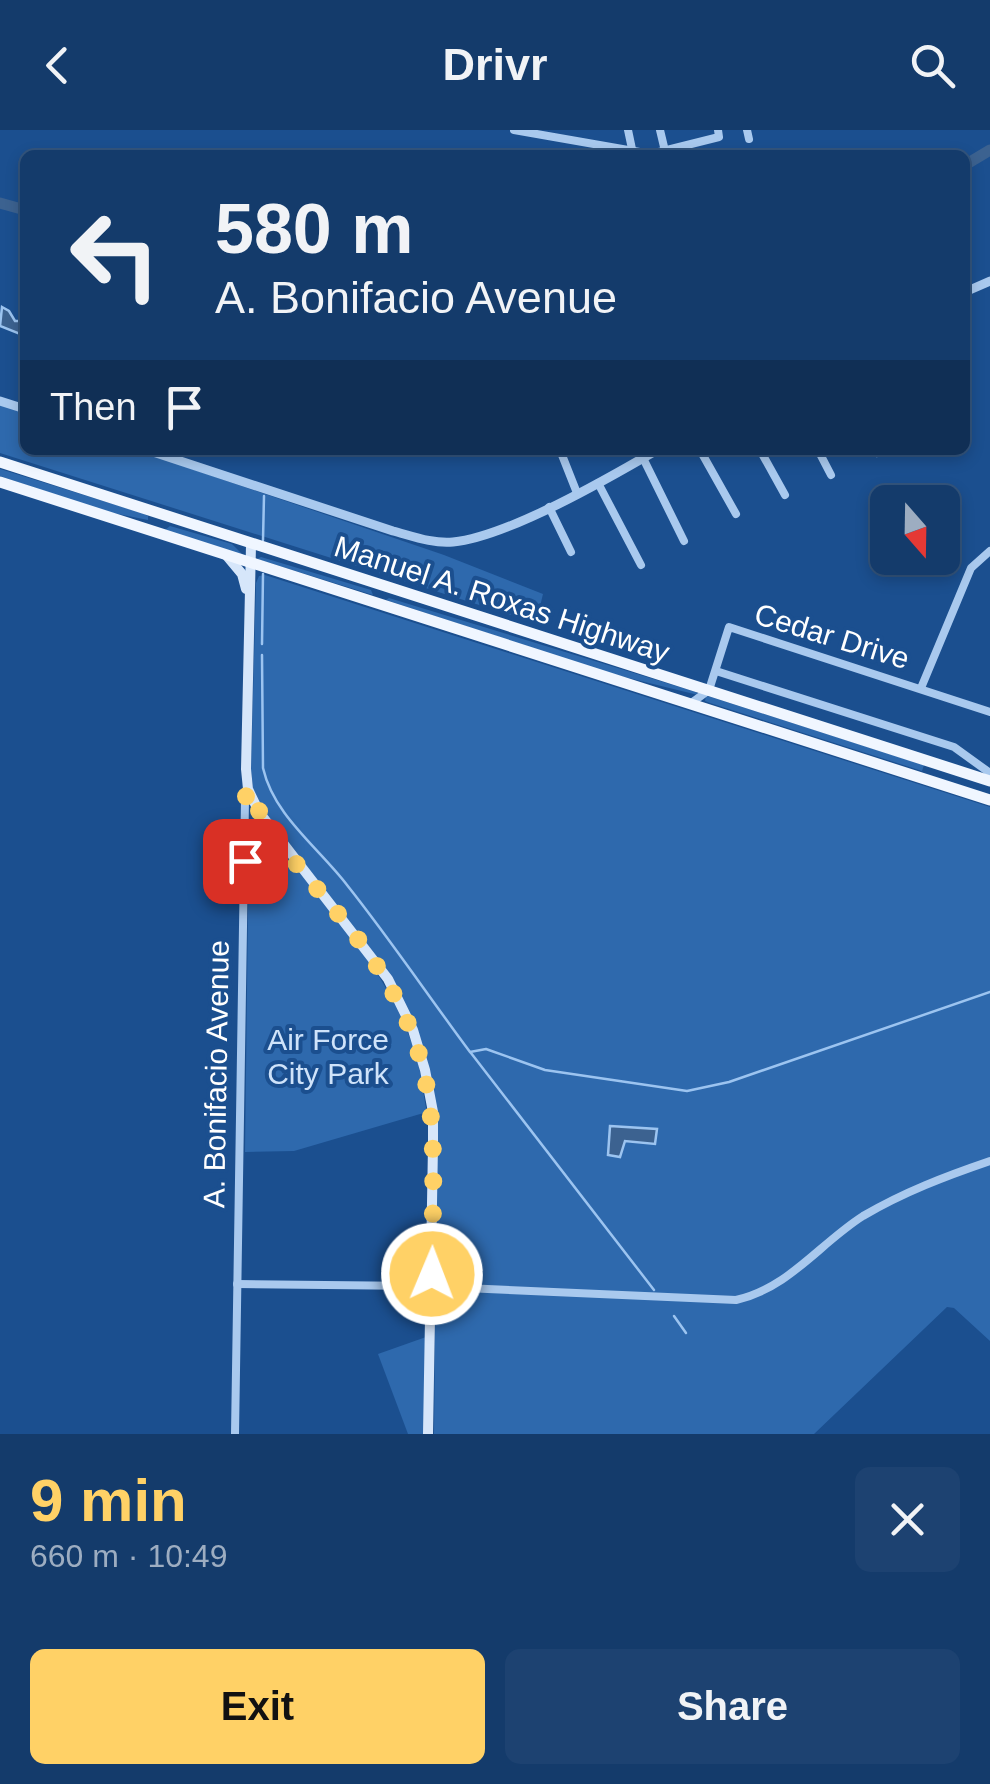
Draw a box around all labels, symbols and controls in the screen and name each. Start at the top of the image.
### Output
icon: back [30,38,85,93]
icon: search [905,38,960,93]
text: Drivr [442,39,548,90]
icon: left [50,190,180,320]
text: 580 m [215,190,413,268]
text: A. Bonifacio Avenue [215,272,617,323]
icon: arrive [157,380,212,435]
text: Then [50,386,137,428]
north arrow [870,485,960,575]
map controls [870,485,960,575]
street label: Manuel A. Roxas Highway [330,529,674,669]
street label: Cedar Drive [751,597,913,675]
pin [203,819,288,904]
icon: arrive [218,834,273,889]
street label: A. Bonifacio Avenue [197,940,235,1208]
park label: Air Force City Park [267,1023,390,1090]
position arrow [380,1222,484,1326]
text: 9 min [30,1467,187,1534]
button: close [855,1467,960,1572]
text: 660 m · 10:49 [30,1538,227,1574]
button: Exit [30,1649,485,1764]
button: Share [505,1649,960,1764]

